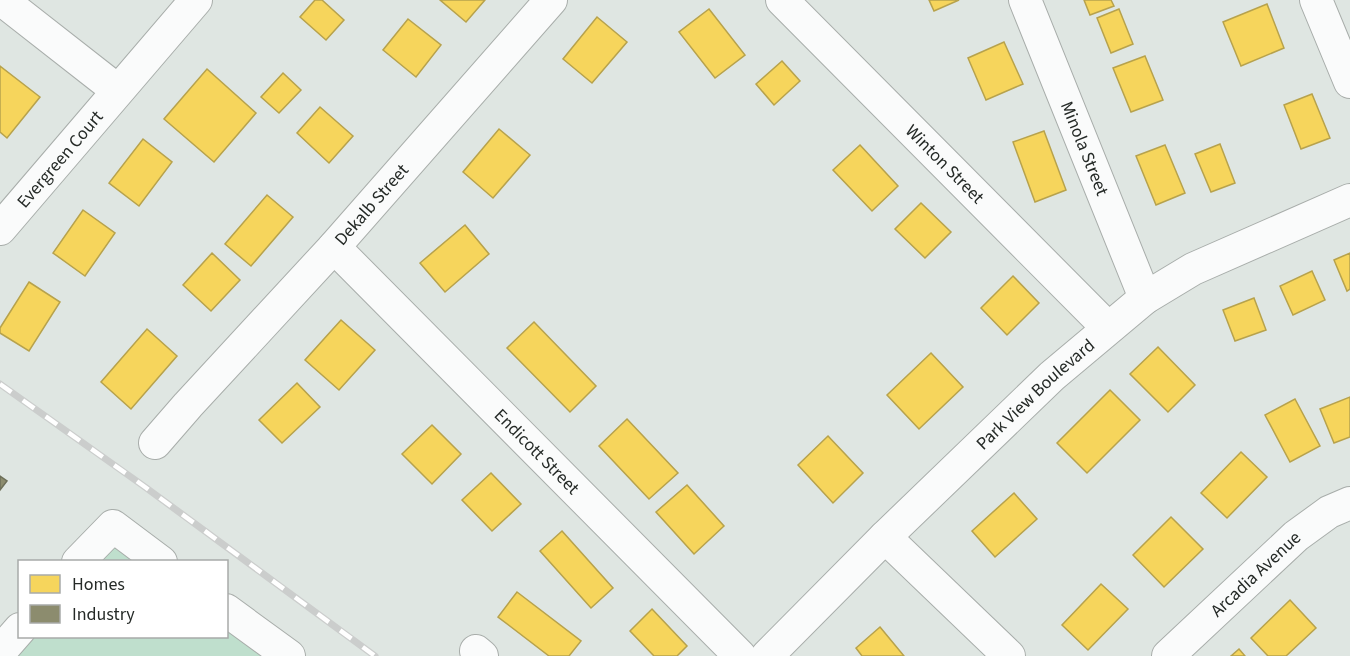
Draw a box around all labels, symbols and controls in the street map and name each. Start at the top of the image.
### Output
street label: Minola Street [1054,98,1114,199]
street label: Evergreen Court [11,105,109,214]
street label: Winton Street [899,119,990,209]
street label: Dekalb Street [329,159,414,251]
street label: Park View Boulevard [971,333,1100,456]
street label: Endicott Street [488,403,585,500]
street label: Arcadia Avenue [1205,526,1307,623]
legend [18,560,228,638]
text: Homes [72,572,125,597]
text: Industry [72,602,135,627]

